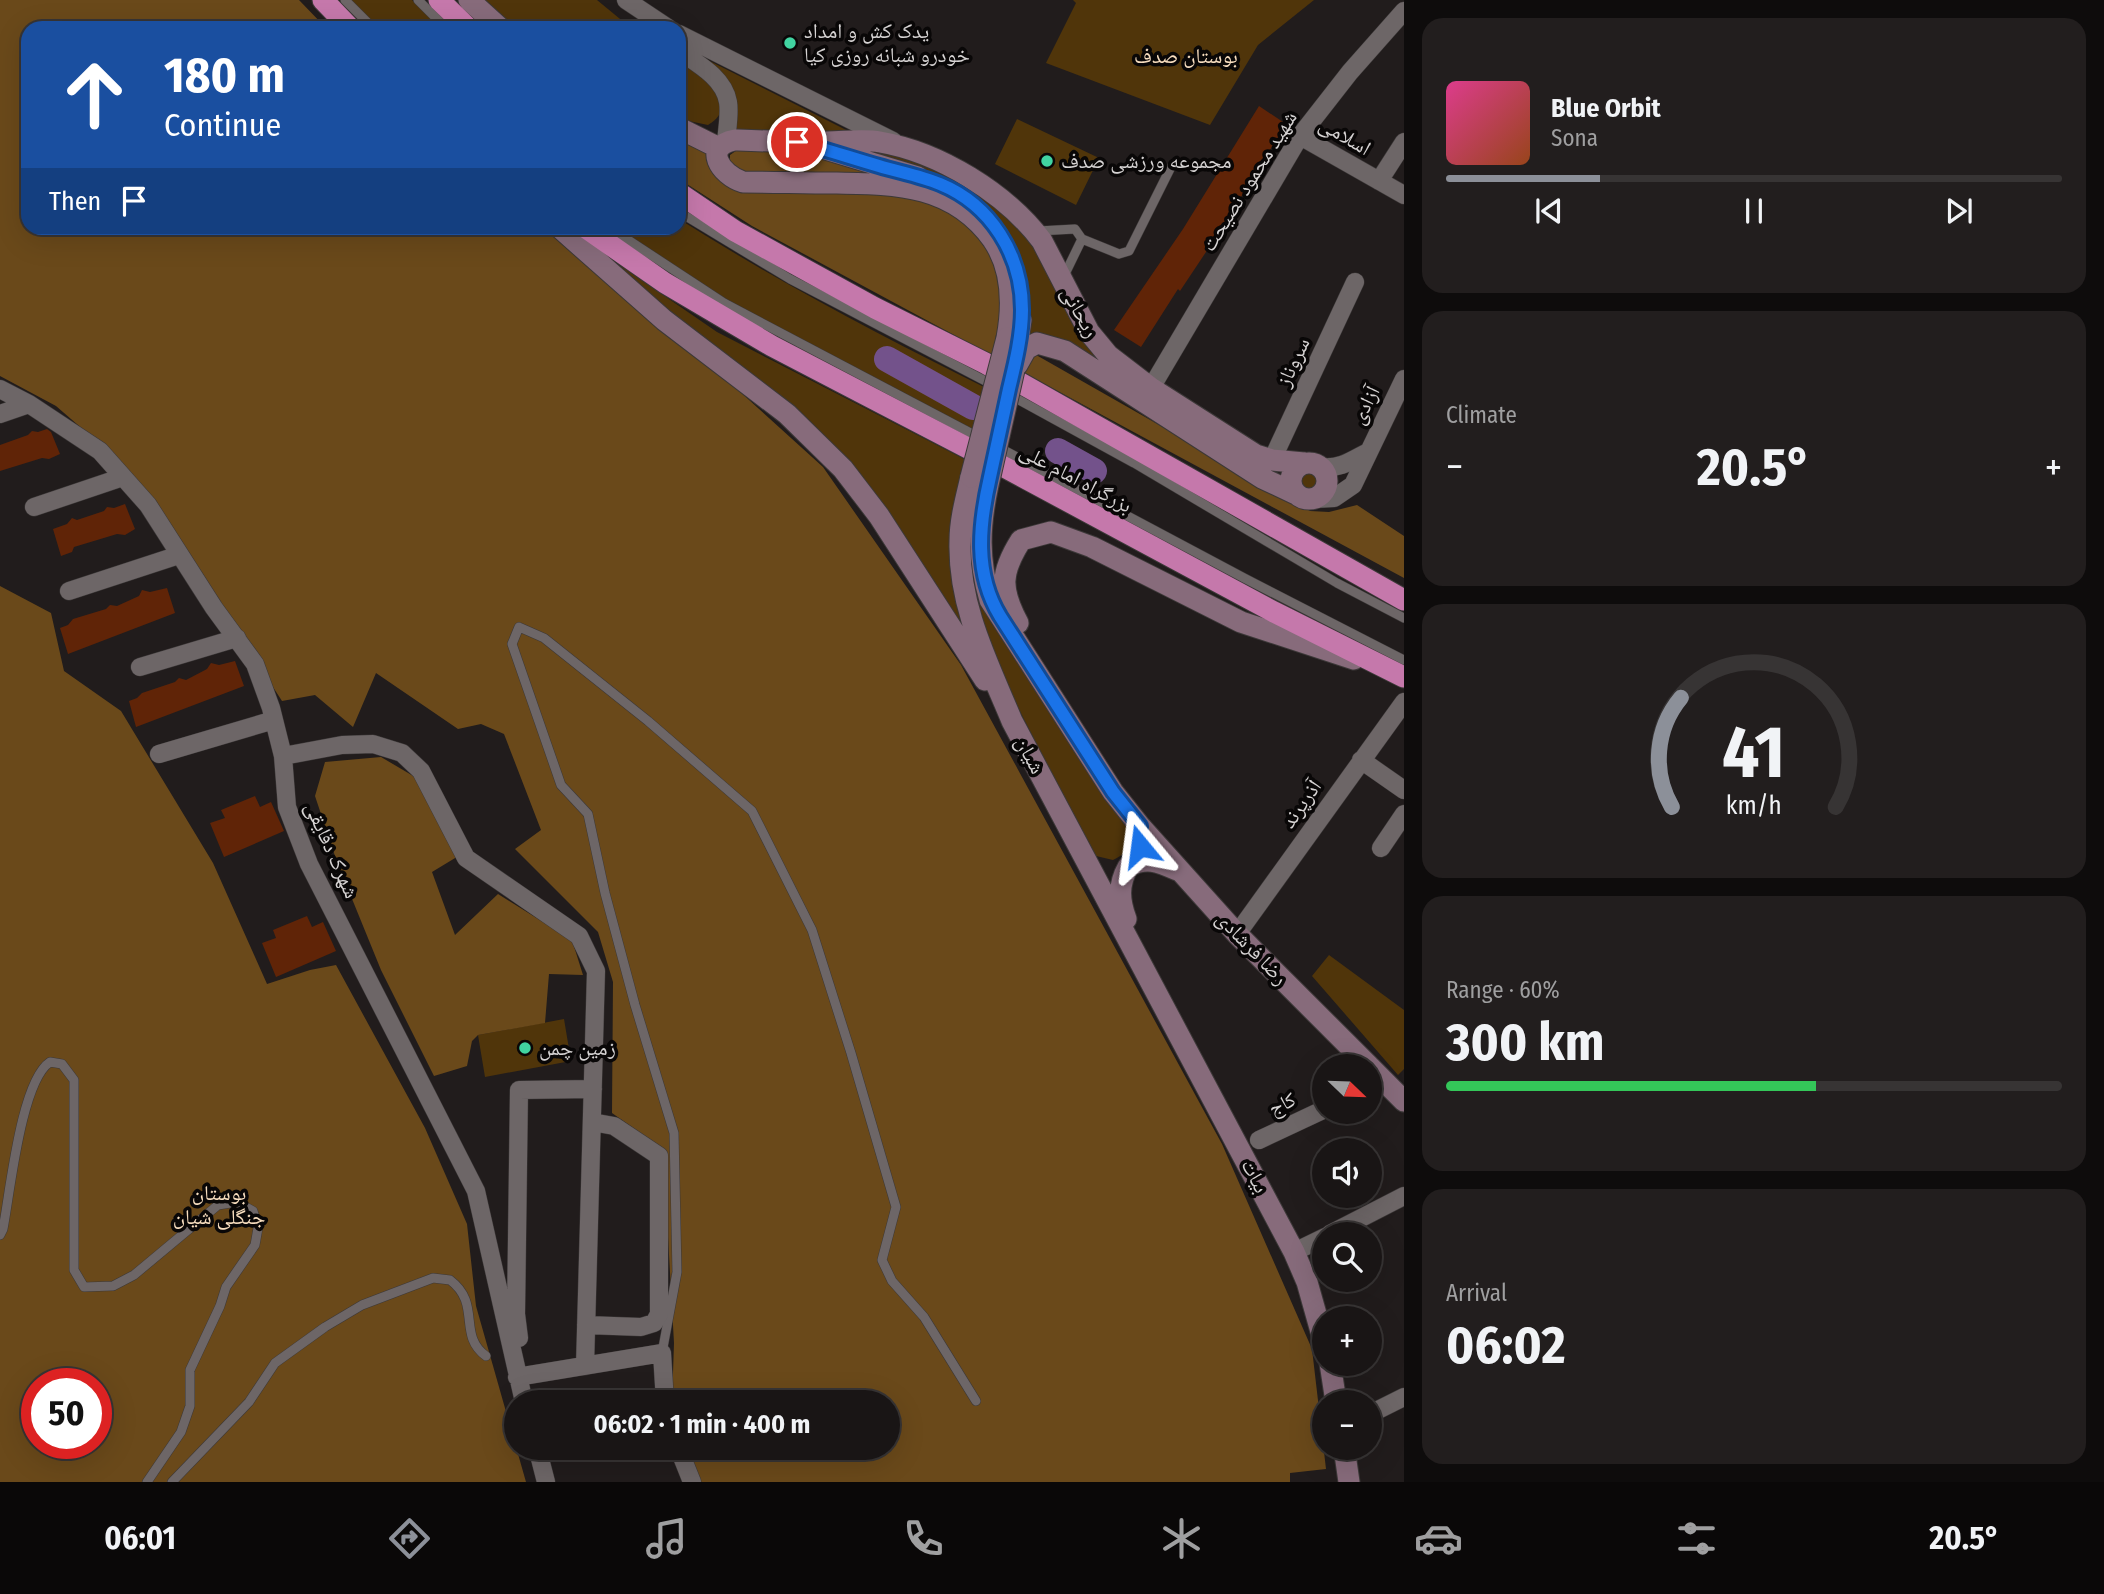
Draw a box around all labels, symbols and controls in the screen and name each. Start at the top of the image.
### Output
place label: یدک کش و امداد خودرو شبانه روزی کیا [804,18,970,68]
marker: یدک کش و امداد خودرو شبانه روزی کیا [782,35,798,51]
park label: بوستان صدف [1134,43,1238,69]
text: 180 m [164,46,285,105]
icon: ahead [49,49,140,140]
text: Blue Orbit [1551,93,1661,124]
text: Continue [164,106,281,144]
street label: شهید محمود نصیحت [1195,106,1303,256]
street label: اسلامی [1314,111,1376,161]
pin [767,112,827,172]
icon: arrive [778,123,816,161]
text: Sona [1551,124,1598,152]
place label: مجموعه ورزشی صدف [1061,148,1232,174]
marker: مجموعه ورزشی صدف [1039,153,1055,169]
icon: arrive [115,182,153,220]
text: Then [49,186,101,217]
icon: previous [1530,192,1568,230]
icon: pause [1735,192,1773,230]
icon: next [1940,192,1978,230]
street label: ریحانی [1055,282,1105,342]
street label: سروناز [1270,333,1316,392]
street label: آزادی [1344,381,1386,429]
text: Climate [1446,401,1517,429]
text: 20.5° [1697,436,1811,499]
street label: بزرگراه امام علی [1015,438,1137,519]
text: − [1446,444,1463,490]
text: + [2045,444,2062,490]
text: 41 [1722,709,1786,796]
street label: شیان [1009,732,1051,778]
street label: آذرپرند [1275,774,1327,833]
text: km/h [1726,791,1782,821]
street label: شهرک دقایقی [299,798,365,902]
position arrow [1103,809,1177,883]
street label: رضا فرشادی [1210,906,1294,990]
text: Range · 60% [1446,976,1560,1004]
text: 300 km [1446,1011,1604,1074]
place label: زمین چمن [539,1035,616,1061]
marker: زمین چمن [517,1040,533,1056]
north arrow [1312,1054,1382,1124]
map controls [1312,1054,1382,1460]
street label: کاج [1264,1086,1300,1122]
button: sound [1312,1138,1382,1208]
street label: بیات [1236,1155,1274,1197]
park label: بوستان جنگلی شیان [173,1180,265,1230]
button: search [1312,1222,1382,1292]
text: Arrival [1446,1279,1507,1307]
button: + [1312,1306,1382,1376]
text: 06:02 [1446,1314,1566,1377]
speed limit sign: 50 [21,1368,112,1459]
button: − [1312,1390,1382,1460]
text: 06:02 · 1 min · 400 m [594,1409,810,1440]
icon: directions [385,1514,434,1563]
icon: music [642,1514,691,1563]
icon: phone [899,1514,948,1563]
icon: climate [1157,1514,1206,1563]
icon: car [1414,1514,1463,1563]
icon: filters [1672,1514,1721,1563]
text: 06:01 [104,1519,176,1557]
text: 20.5° [1929,1519,2000,1557]

